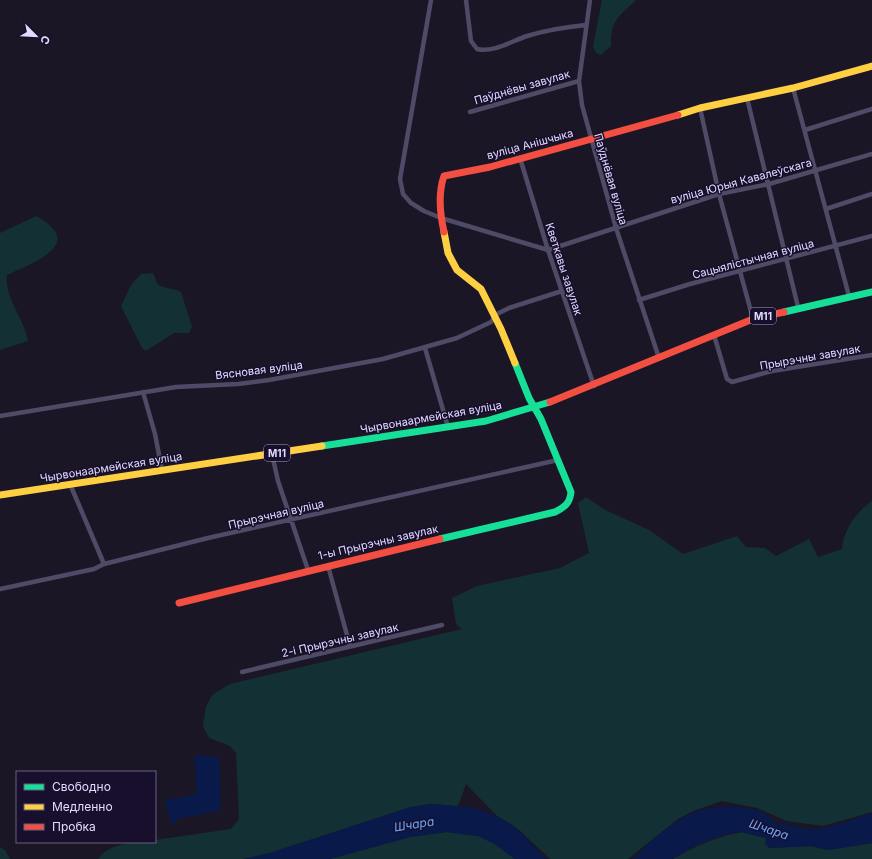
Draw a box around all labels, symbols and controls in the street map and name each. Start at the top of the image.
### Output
north arrow [16,16,56,56]
text: С [37,34,53,47]
street label: Паўднёвы завулак [472,67,572,107]
street label: вуліца Анішчыка [485,126,575,162]
street label: Паўднёвая вуліца [591,131,631,227]
street label: вуліца Юрыя Кавалеўскага [669,155,813,207]
street label: Кветкавы завулак [542,221,586,317]
street label: Сацыялістычная вуліца [691,236,815,282]
road number: М11 [750,308,776,324]
street label: Прырэчны завулак [759,341,862,373]
street label: Вясновая вуліца [215,358,303,382]
street label: Чырвонаармейская вуліца [359,398,503,436]
road number: М11 [264,445,290,461]
street label: Чырвонаармейская вуліца [39,449,183,485]
street label: Прырэчная вуліца [227,496,325,532]
street label: 1-ы Прырэчны завулак [317,521,439,563]
street label: 2-і Прырэчны завулак [280,620,400,660]
legend [16,771,156,843]
text: Свободно [52,779,111,794]
text: Медленно [52,799,113,814]
water label: Шчара [393,813,435,835]
water label: Шчара [747,815,791,843]
text: Пробка [52,819,96,834]

